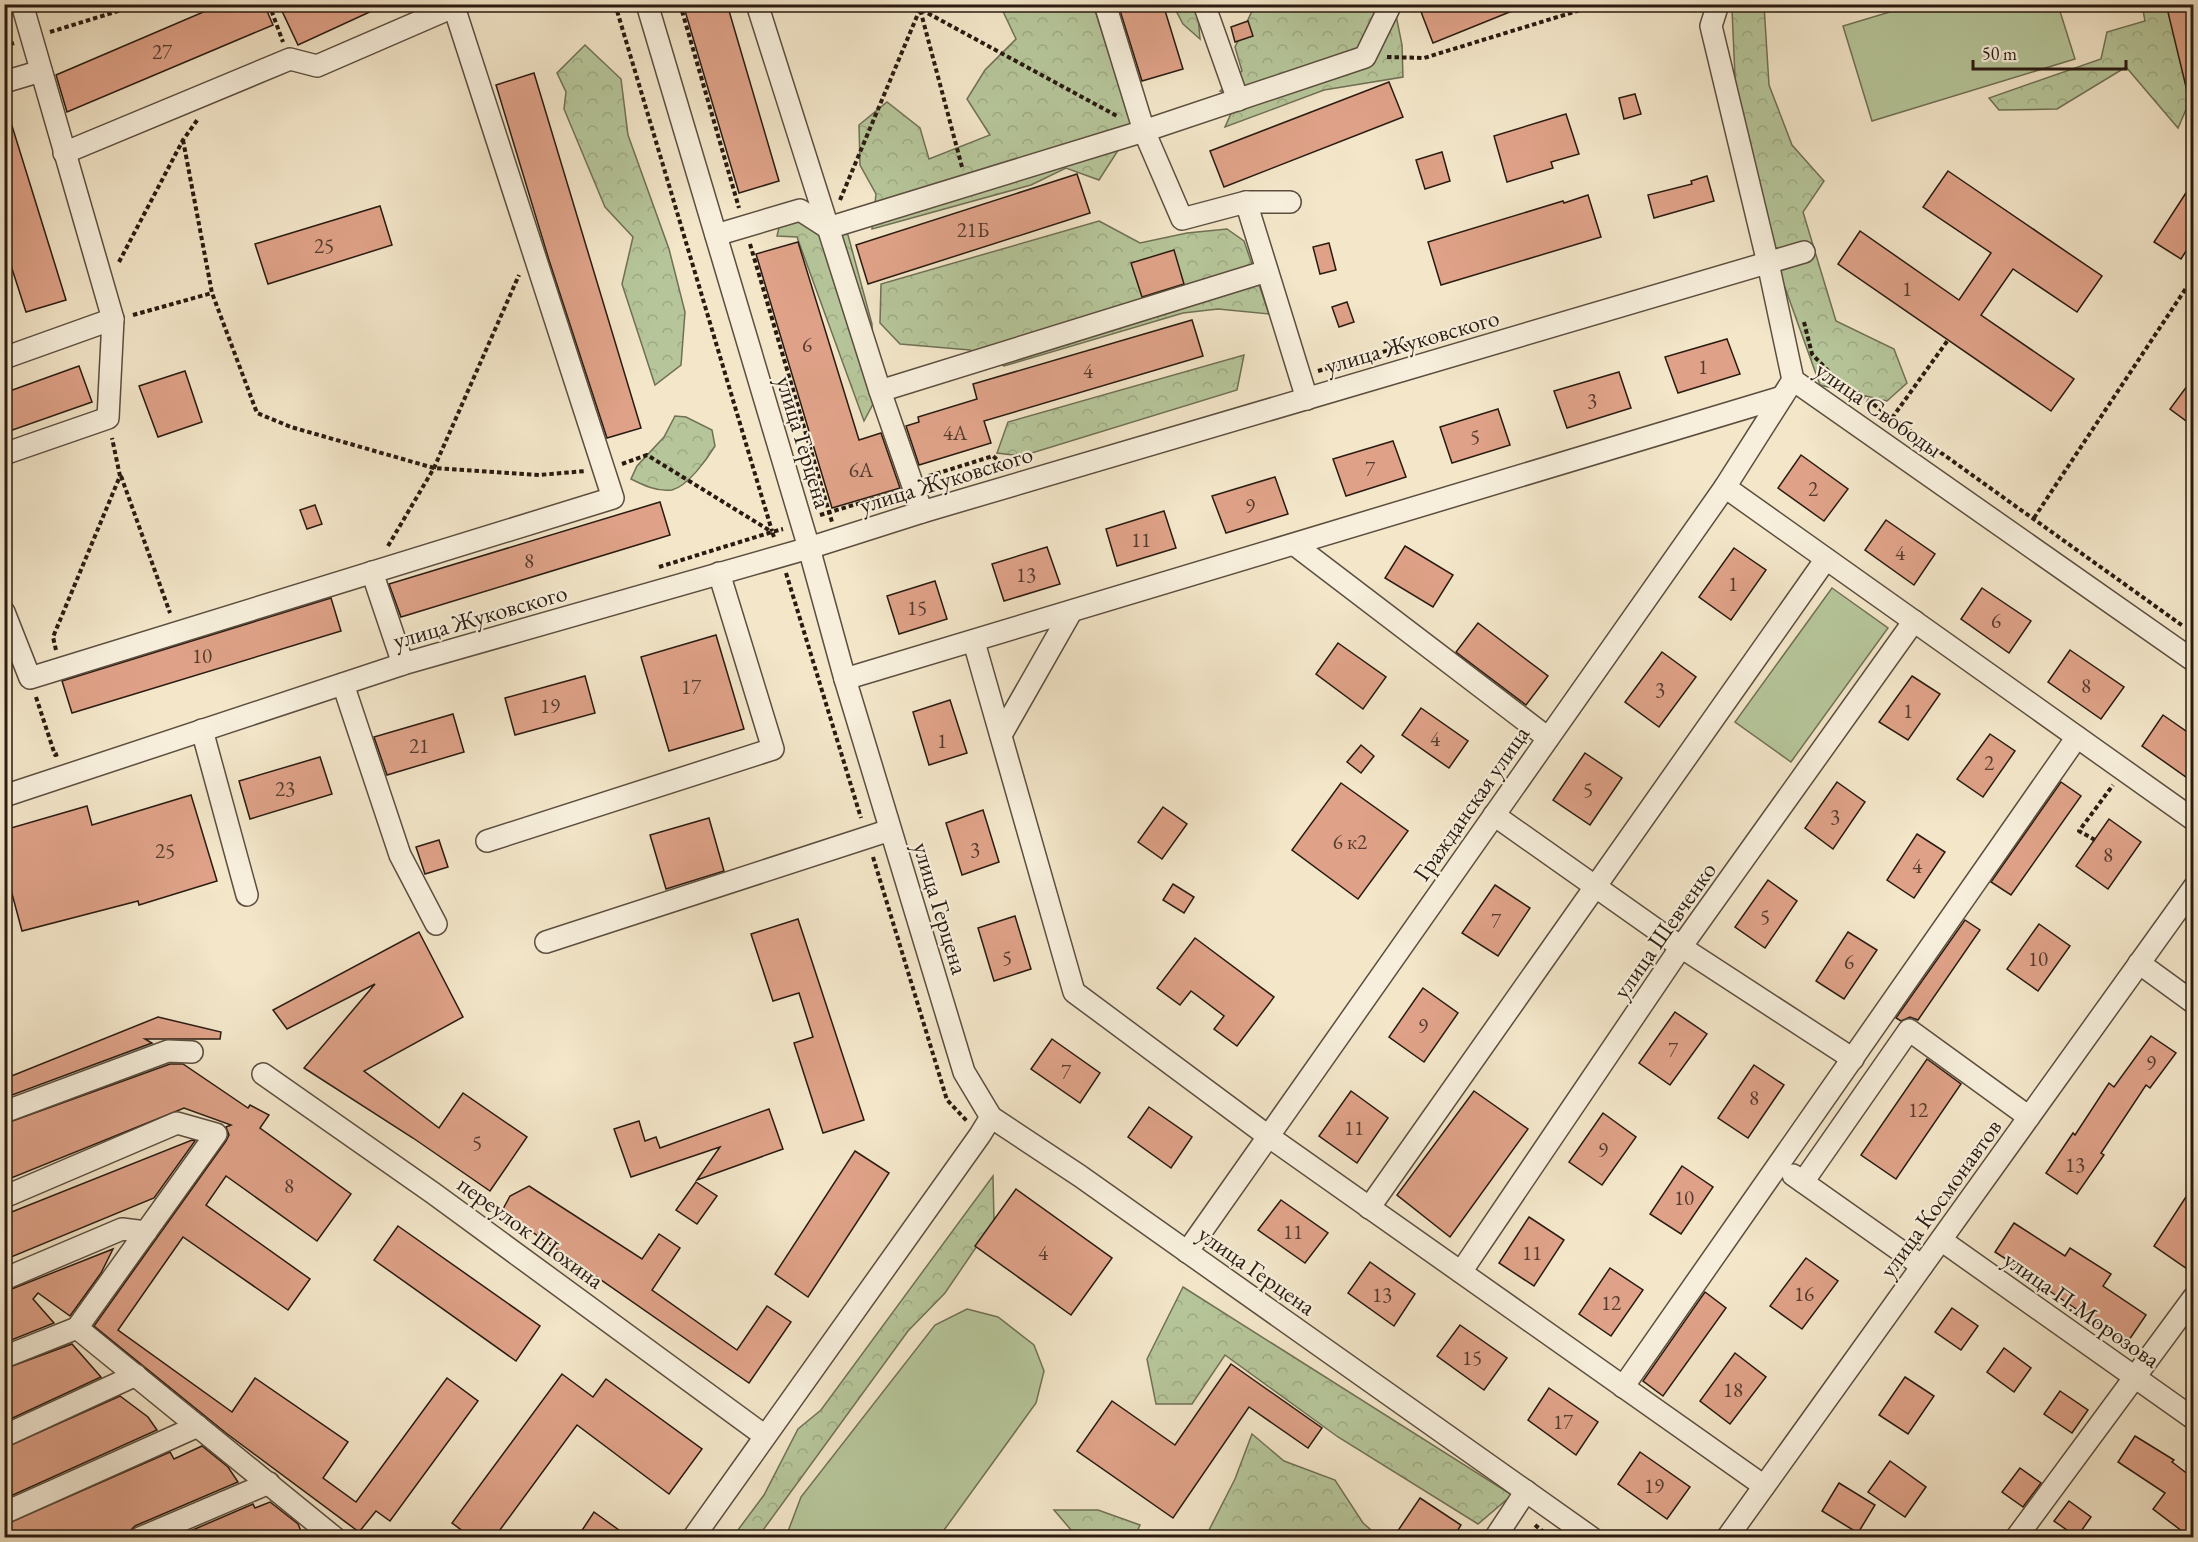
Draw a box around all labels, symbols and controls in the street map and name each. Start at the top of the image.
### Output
scale bar [1973,33,2126,71]
house number: 27 [152,38,173,65]
text: 50 m [1982,42,2017,65]
house number: 21Б [957,216,989,243]
house number: 25 [314,232,334,259]
house number: 1 [1902,275,1912,302]
street label: улица Жуковского [1321,301,1503,381]
house number: 6 [802,331,812,358]
house number: 1 [1698,353,1708,380]
street label: улица Свободы [1809,354,1949,464]
house number: 4 [1083,357,1094,384]
street label: улица Герцена [769,372,839,512]
house number: 3 [1587,387,1597,414]
house number: 4А [943,419,968,446]
house number: 5 [1470,423,1480,450]
street label: улица Жуковского [856,438,1037,520]
house number: 7 [1365,455,1376,482]
house number: 6А [849,456,874,483]
house number: 2 [1808,475,1818,502]
house number: 9 [1245,492,1255,519]
house number: 11 [1131,526,1151,553]
house number: 4 [1895,539,1906,566]
house number: 8 [524,547,534,574]
house number: 13 [1016,561,1036,588]
house number: 1 [1728,570,1738,597]
street label: улица Жуковского [389,576,571,656]
house number: 15 [907,594,927,621]
house number: 6 [1991,607,2001,634]
house number: 10 [192,642,212,669]
house number: 8 [2081,672,2091,699]
house number: 17 [681,673,702,700]
house number: 3 [1655,676,1665,703]
house number: 19 [540,692,560,719]
house number: 1 [1903,697,1913,724]
street label: Гражданская улица [1406,719,1536,887]
house number: 4 [1430,725,1441,752]
house number: 1 [937,727,947,754]
house number: 21 [409,732,429,759]
house number: 2 [1984,749,1994,776]
house number: 23 [275,775,295,802]
house number: 5 [1583,776,1593,803]
house number: 3 [1830,803,1840,830]
house number: 6 к2 [1333,828,1367,855]
house number: 3 [970,836,980,863]
house number: 25 [155,837,175,864]
street label: улица Герцена [906,838,976,978]
house number: 8 [2103,841,2113,868]
house number: 4 [1912,852,1923,879]
street label: улица Шевченко [1605,855,1723,1005]
house number: 5 [1760,903,1770,930]
house number: 7 [1491,907,1502,934]
house number: 5 [1002,944,1012,971]
house number: 10 [2028,945,2048,972]
house number: 6 [1844,948,1854,975]
house number: 9 [1418,1012,1428,1039]
house number: 7 [1668,1036,1679,1063]
house number: 9 [2146,1049,2156,1076]
house number: 7 [1061,1058,1072,1085]
house number: 8 [1749,1084,1759,1111]
house number: 12 [1908,1096,1928,1123]
street label: улица Космонавтов [1872,1112,2008,1284]
house number: 11 [1344,1114,1364,1141]
house number: 5 [472,1129,482,1156]
house number: 9 [1598,1136,1608,1163]
house number: 13 [2065,1151,2085,1178]
street label: переулок Шохина [452,1168,611,1296]
house number: 8 [284,1172,294,1199]
house number: 10 [1674,1184,1694,1211]
street label: улица Герцена [1192,1218,1322,1322]
house number: 11 [1283,1218,1303,1245]
house number: 4 [1038,1239,1049,1266]
house number: 11 [1522,1239,1542,1266]
street label: улица П.Морозова [1998,1244,2167,1375]
house number: 16 [1794,1280,1814,1307]
house number: 13 [1372,1281,1392,1308]
house number: 12 [1601,1289,1621,1316]
house number: 15 [1462,1344,1482,1371]
house number: 18 [1723,1376,1743,1403]
house number: 17 [1553,1408,1574,1435]
house number: 19 [1644,1472,1664,1499]

